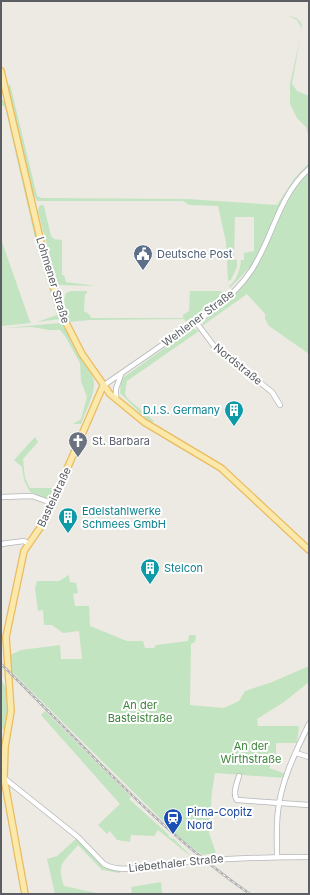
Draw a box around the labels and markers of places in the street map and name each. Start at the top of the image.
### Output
public building icon: Deutsche Post [132,243,154,271]
place label: Deutsche Post [157,247,233,261]
building icon: D.I.S. Germany [223,399,245,427]
place label: D.I.S. Germany [143,403,220,417]
church icon: St. Barbara [67,430,89,458]
place label: St. Barbara [92,434,150,448]
place label: Edelstahlwerke Schmees GmbH [82,504,166,531]
building icon: Edelstahlwerke Schmees GmbH [57,506,79,534]
building icon: Stelcon [139,557,161,585]
place label: Stelcon [164,561,203,575]
place label: Pirna-Copitz Nord [187,805,252,832]
station icon: Pirna-Copitz Nord [162,807,184,835]

